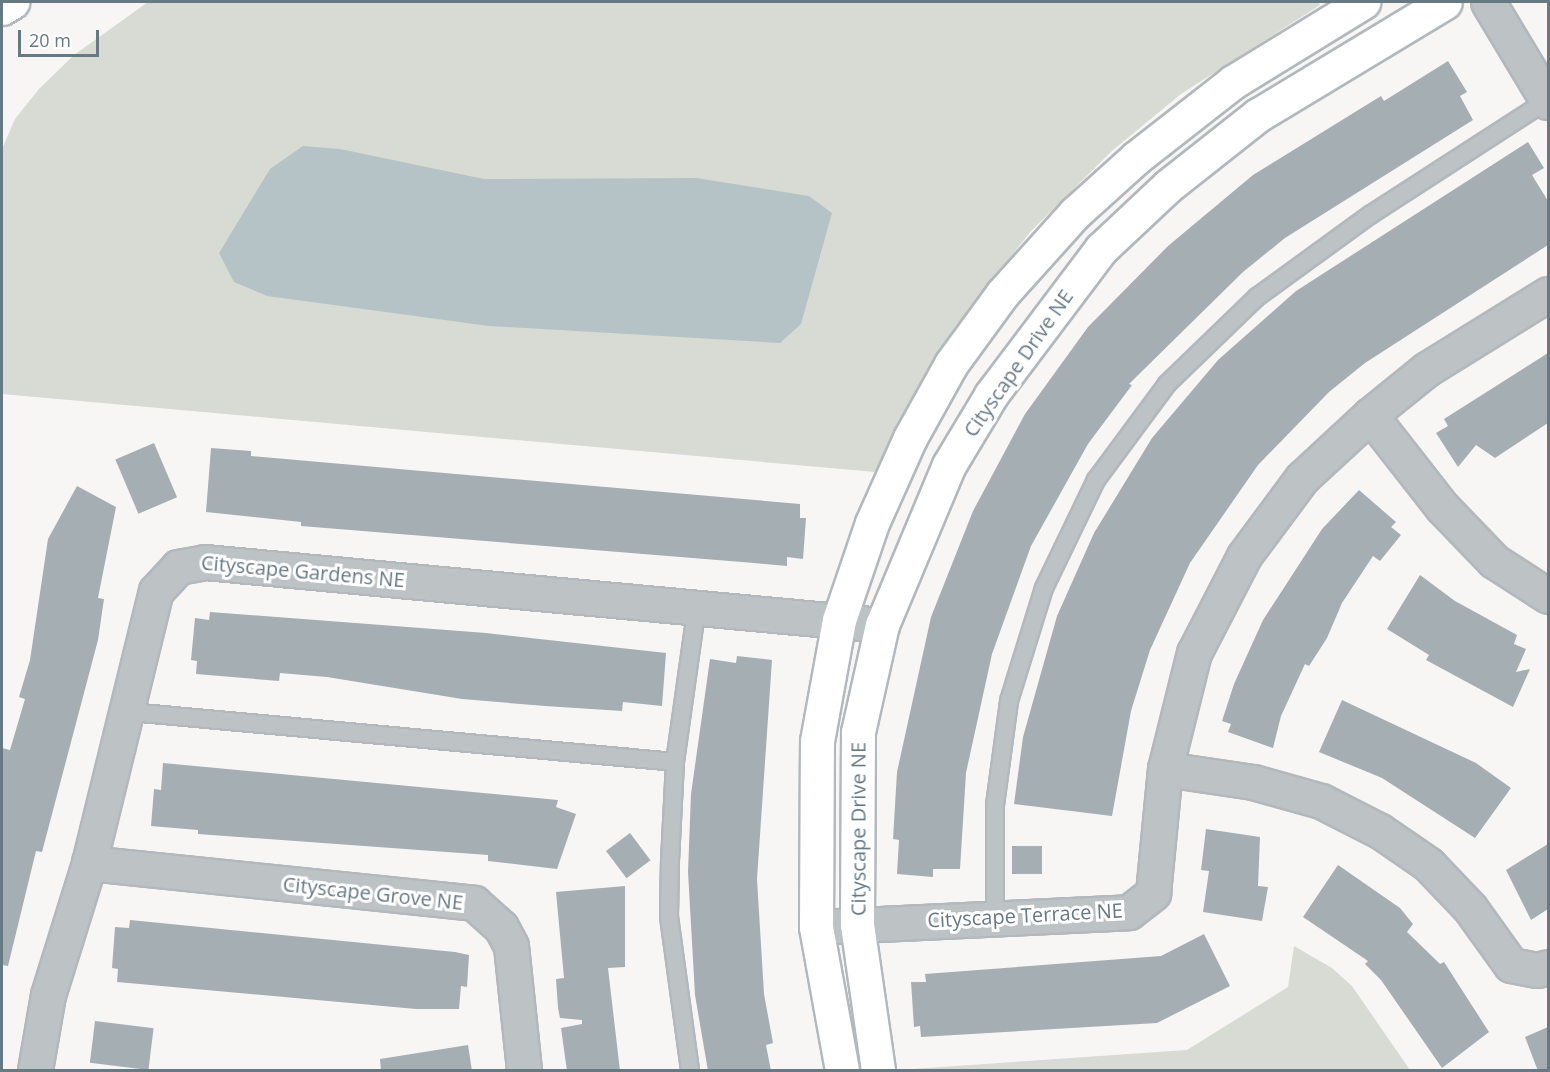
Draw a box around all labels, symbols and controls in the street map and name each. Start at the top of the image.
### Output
scale bar [21,18,102,56]
text: 20 m [29,28,71,52]
street label: Cityscape Drive NE [958,285,1078,441]
street label: Cityscape Gardens NE [200,550,406,592]
street label: Cityscape Drive NE [846,742,870,916]
street label: Cityscape Grove NE [282,872,464,914]
street label: Cityscape Terrace NE [927,898,1123,932]

